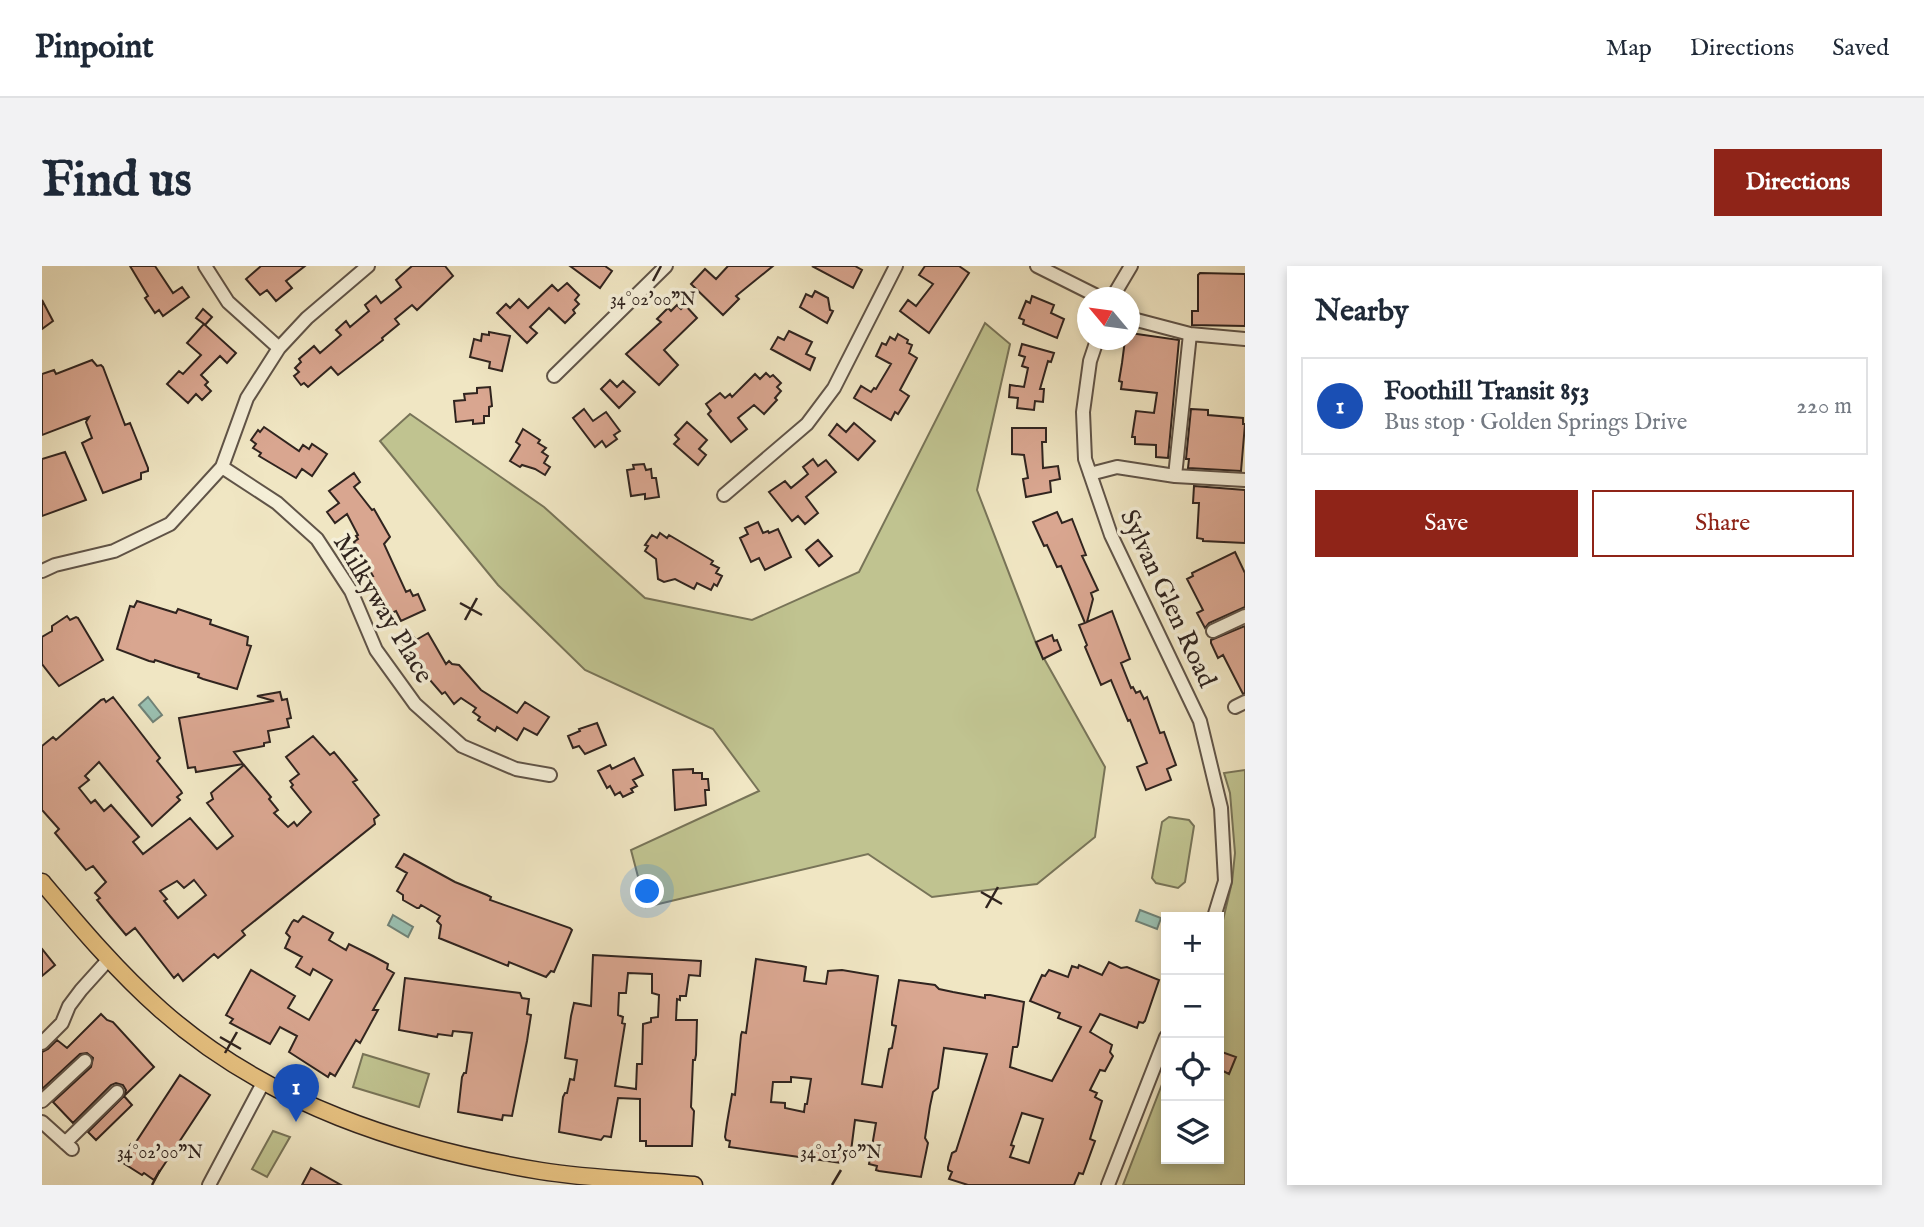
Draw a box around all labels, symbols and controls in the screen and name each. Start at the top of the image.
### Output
text: Pinpoint [35,27,154,69]
text: Map [1606,33,1652,64]
text: Directions [1690,33,1794,64]
text: Saved [1832,33,1889,64]
button: Directions [1714,149,1882,216]
text: Find us [42,151,192,213]
north arrow [1077,287,1140,350]
text: 34°02'00"N [610,289,696,312]
text: Nearby [1315,293,1408,331]
text: Foothill Transit 853 [1384,375,1589,408]
text: 1 [1336,392,1344,421]
text: 220 m [1796,392,1852,421]
text: Bus stop · Golden Springs Drive [1384,408,1687,437]
button: Save [1315,490,1578,557]
button: Share [1592,490,1854,557]
street label: Sylvan Glen Road [1112,504,1223,693]
street label: Milkyway Place [325,528,440,689]
your location [630,874,664,908]
map controls [1161,912,1224,1164]
button: + [1161,912,1224,975]
button: − [1161,975,1224,1038]
button: locate [1161,1038,1224,1101]
pin: 1 [273,1064,319,1122]
button: layers [1161,1101,1224,1164]
text: 34°02'00"N [117,1142,203,1165]
text: 34°01'50"N [800,1142,882,1165]

